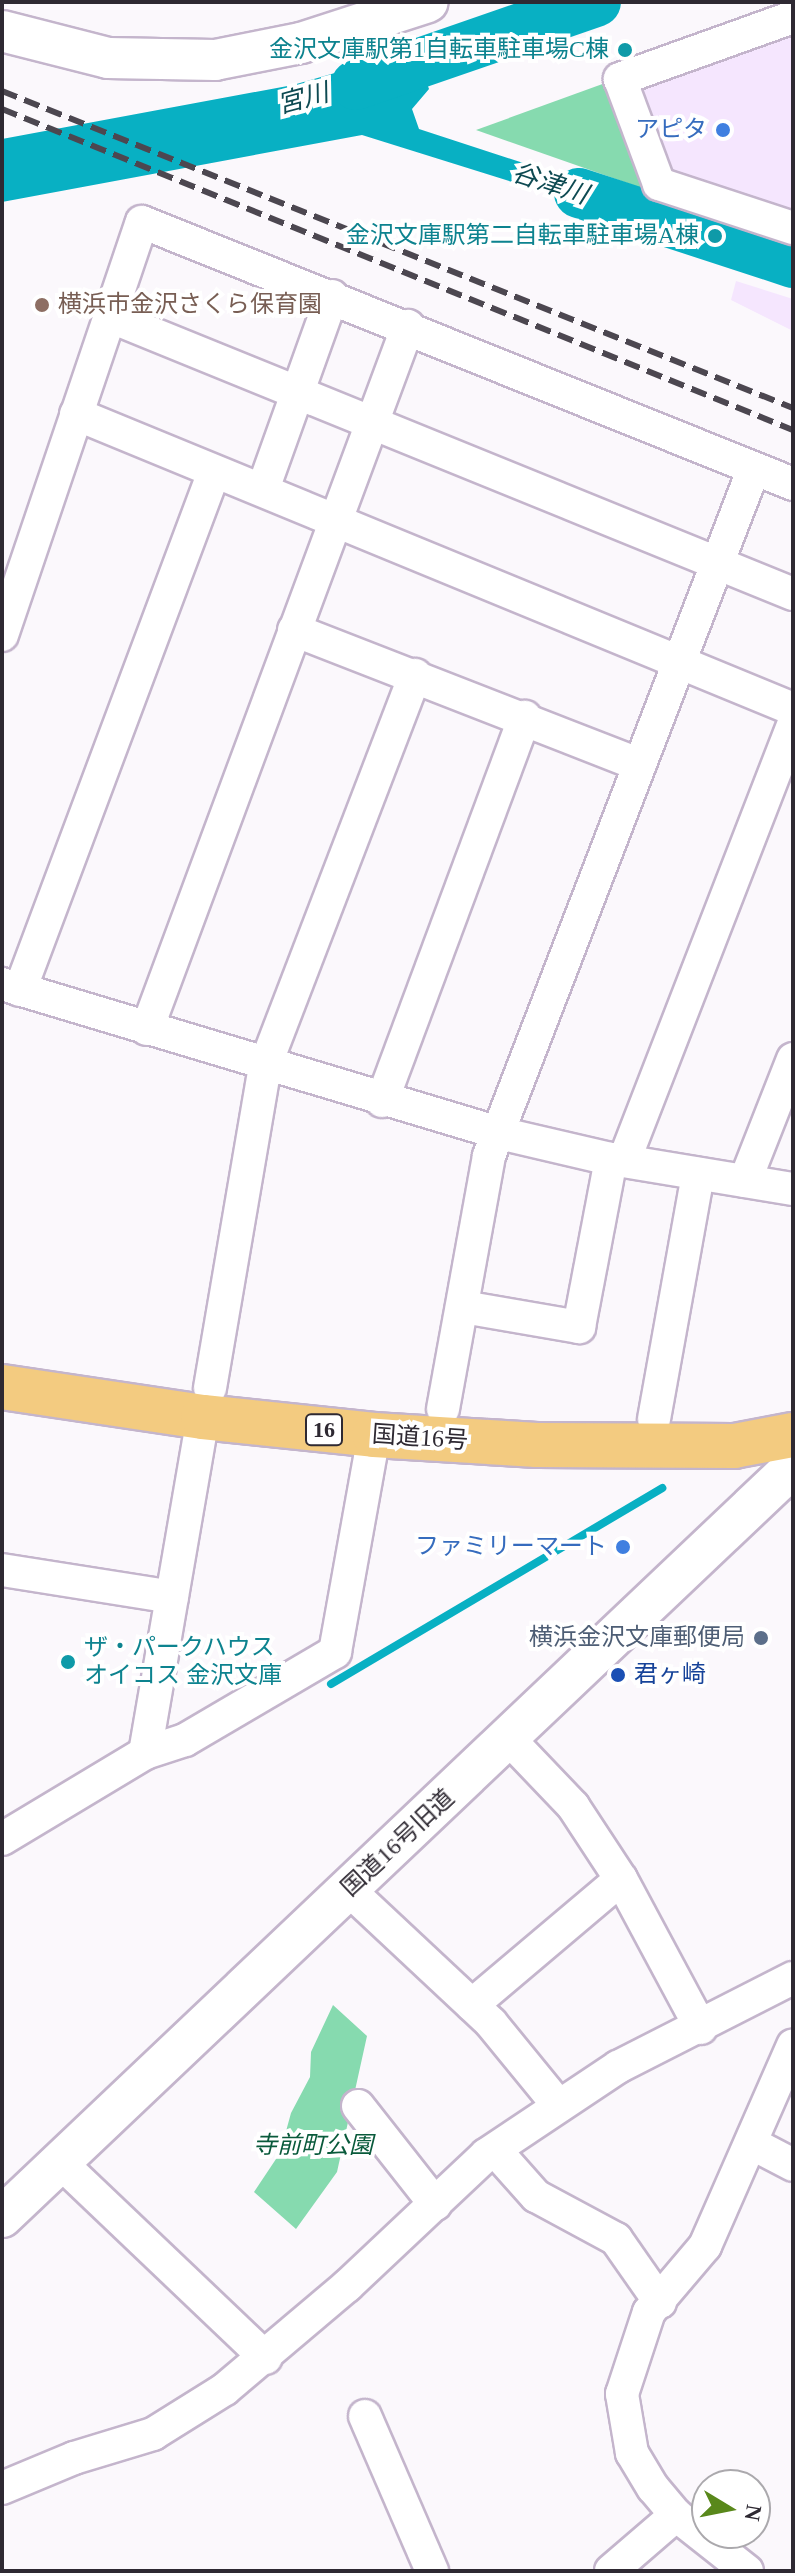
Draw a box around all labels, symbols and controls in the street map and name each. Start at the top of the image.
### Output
place label: 金沢文庫駅第1自転車駐車場C棟 [269,36,609,64]
marker: 金沢文庫駅第1自転車駐車場C棟 [616,41,634,59]
water label: 宮川 [274,77,332,121]
place label: アピタ [635,116,707,144]
marker: アピタ [714,121,732,139]
water label: 谷津川 [508,157,592,211]
place label: 金沢文庫駅第二自転車駐車場A棟 [346,222,699,250]
marker: 金沢文庫駅第二自転車駐車場A棟 [706,227,724,245]
place label: 横浜市金沢さくら保育園 [58,291,322,319]
marker: 横浜市金沢さくら保育園 [33,296,51,314]
road number: 16 [304,1412,344,1448]
street label: 国道16号 [371,1420,469,1456]
place label: ファミリーマート [415,1533,607,1561]
marker: ファミリーマート [614,1538,632,1556]
place label: 横浜金沢文庫郵便局 [529,1624,745,1652]
marker: 横浜金沢文庫郵便局 [752,1629,770,1647]
place label: ザ・パークハウス オイコス 金沢文庫 [84,1634,282,1690]
marker: ザ・パークハウス オイコス 金沢文庫 [59,1653,77,1671]
place label: 君ヶ崎 [634,1661,706,1689]
marker: 君ヶ崎 [609,1666,627,1684]
street label: 国道16号旧道 [336,1783,460,1903]
park label: 寺前町公園 [253,2132,373,2160]
north arrow [691,2469,771,2549]
text: N [739,2503,767,2523]

